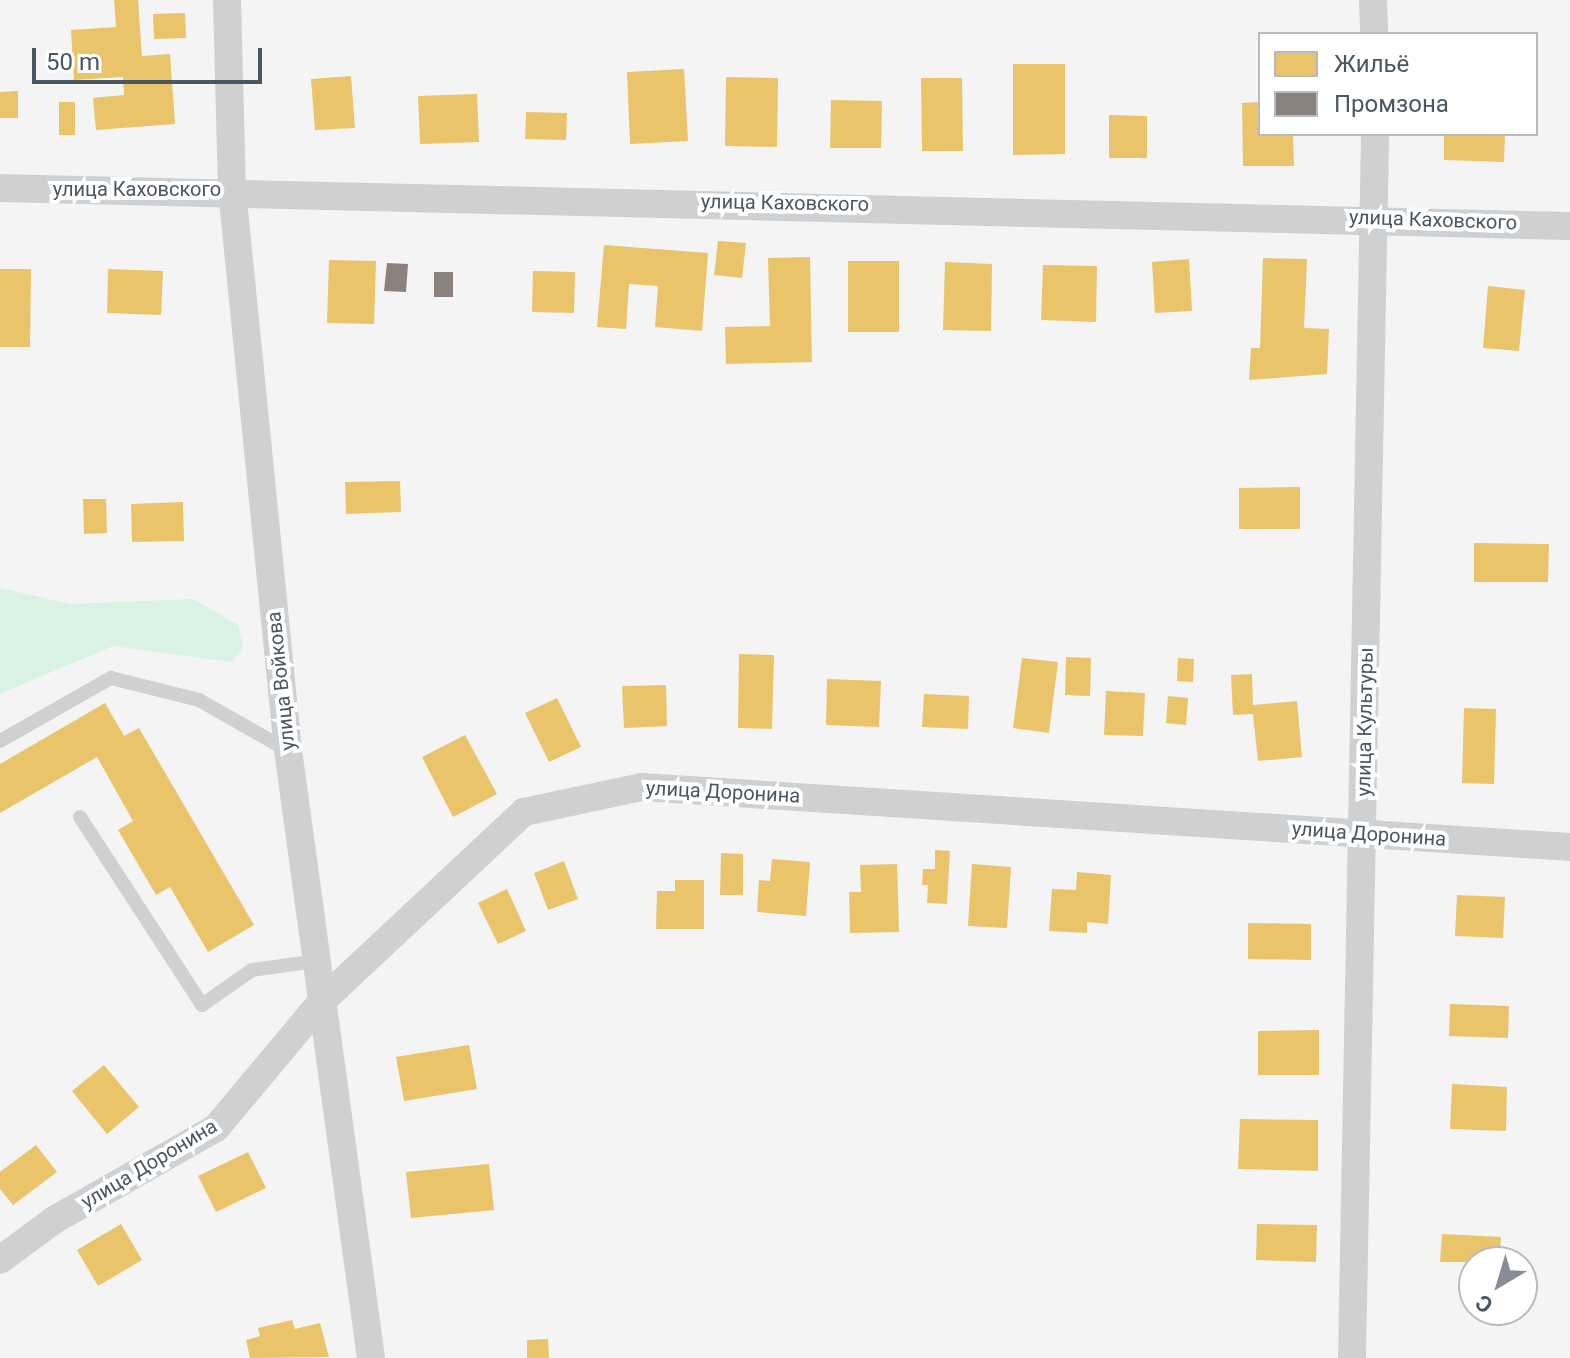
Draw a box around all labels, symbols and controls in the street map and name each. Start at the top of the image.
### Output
scale bar [36,32,266,82]
legend [1258,32,1538,136]
text: 50 m [46,48,100,76]
text: Жильё [1334,50,1409,78]
text: Промзона [1334,90,1449,118]
street label: улица Каховского [53,177,221,201]
street label: улица Каховского [701,190,869,216]
street label: улица Каховского [1349,205,1517,235]
street label: улица Войкова [262,610,300,752]
street label: улица Культуры [1352,647,1378,797]
street label: улица Доронина [645,776,801,808]
street label: улица Доронина [1291,817,1447,851]
street label: улица Доронина [77,1114,221,1214]
north arrow [1458,1246,1538,1326]
text: С [1471,1289,1498,1318]

